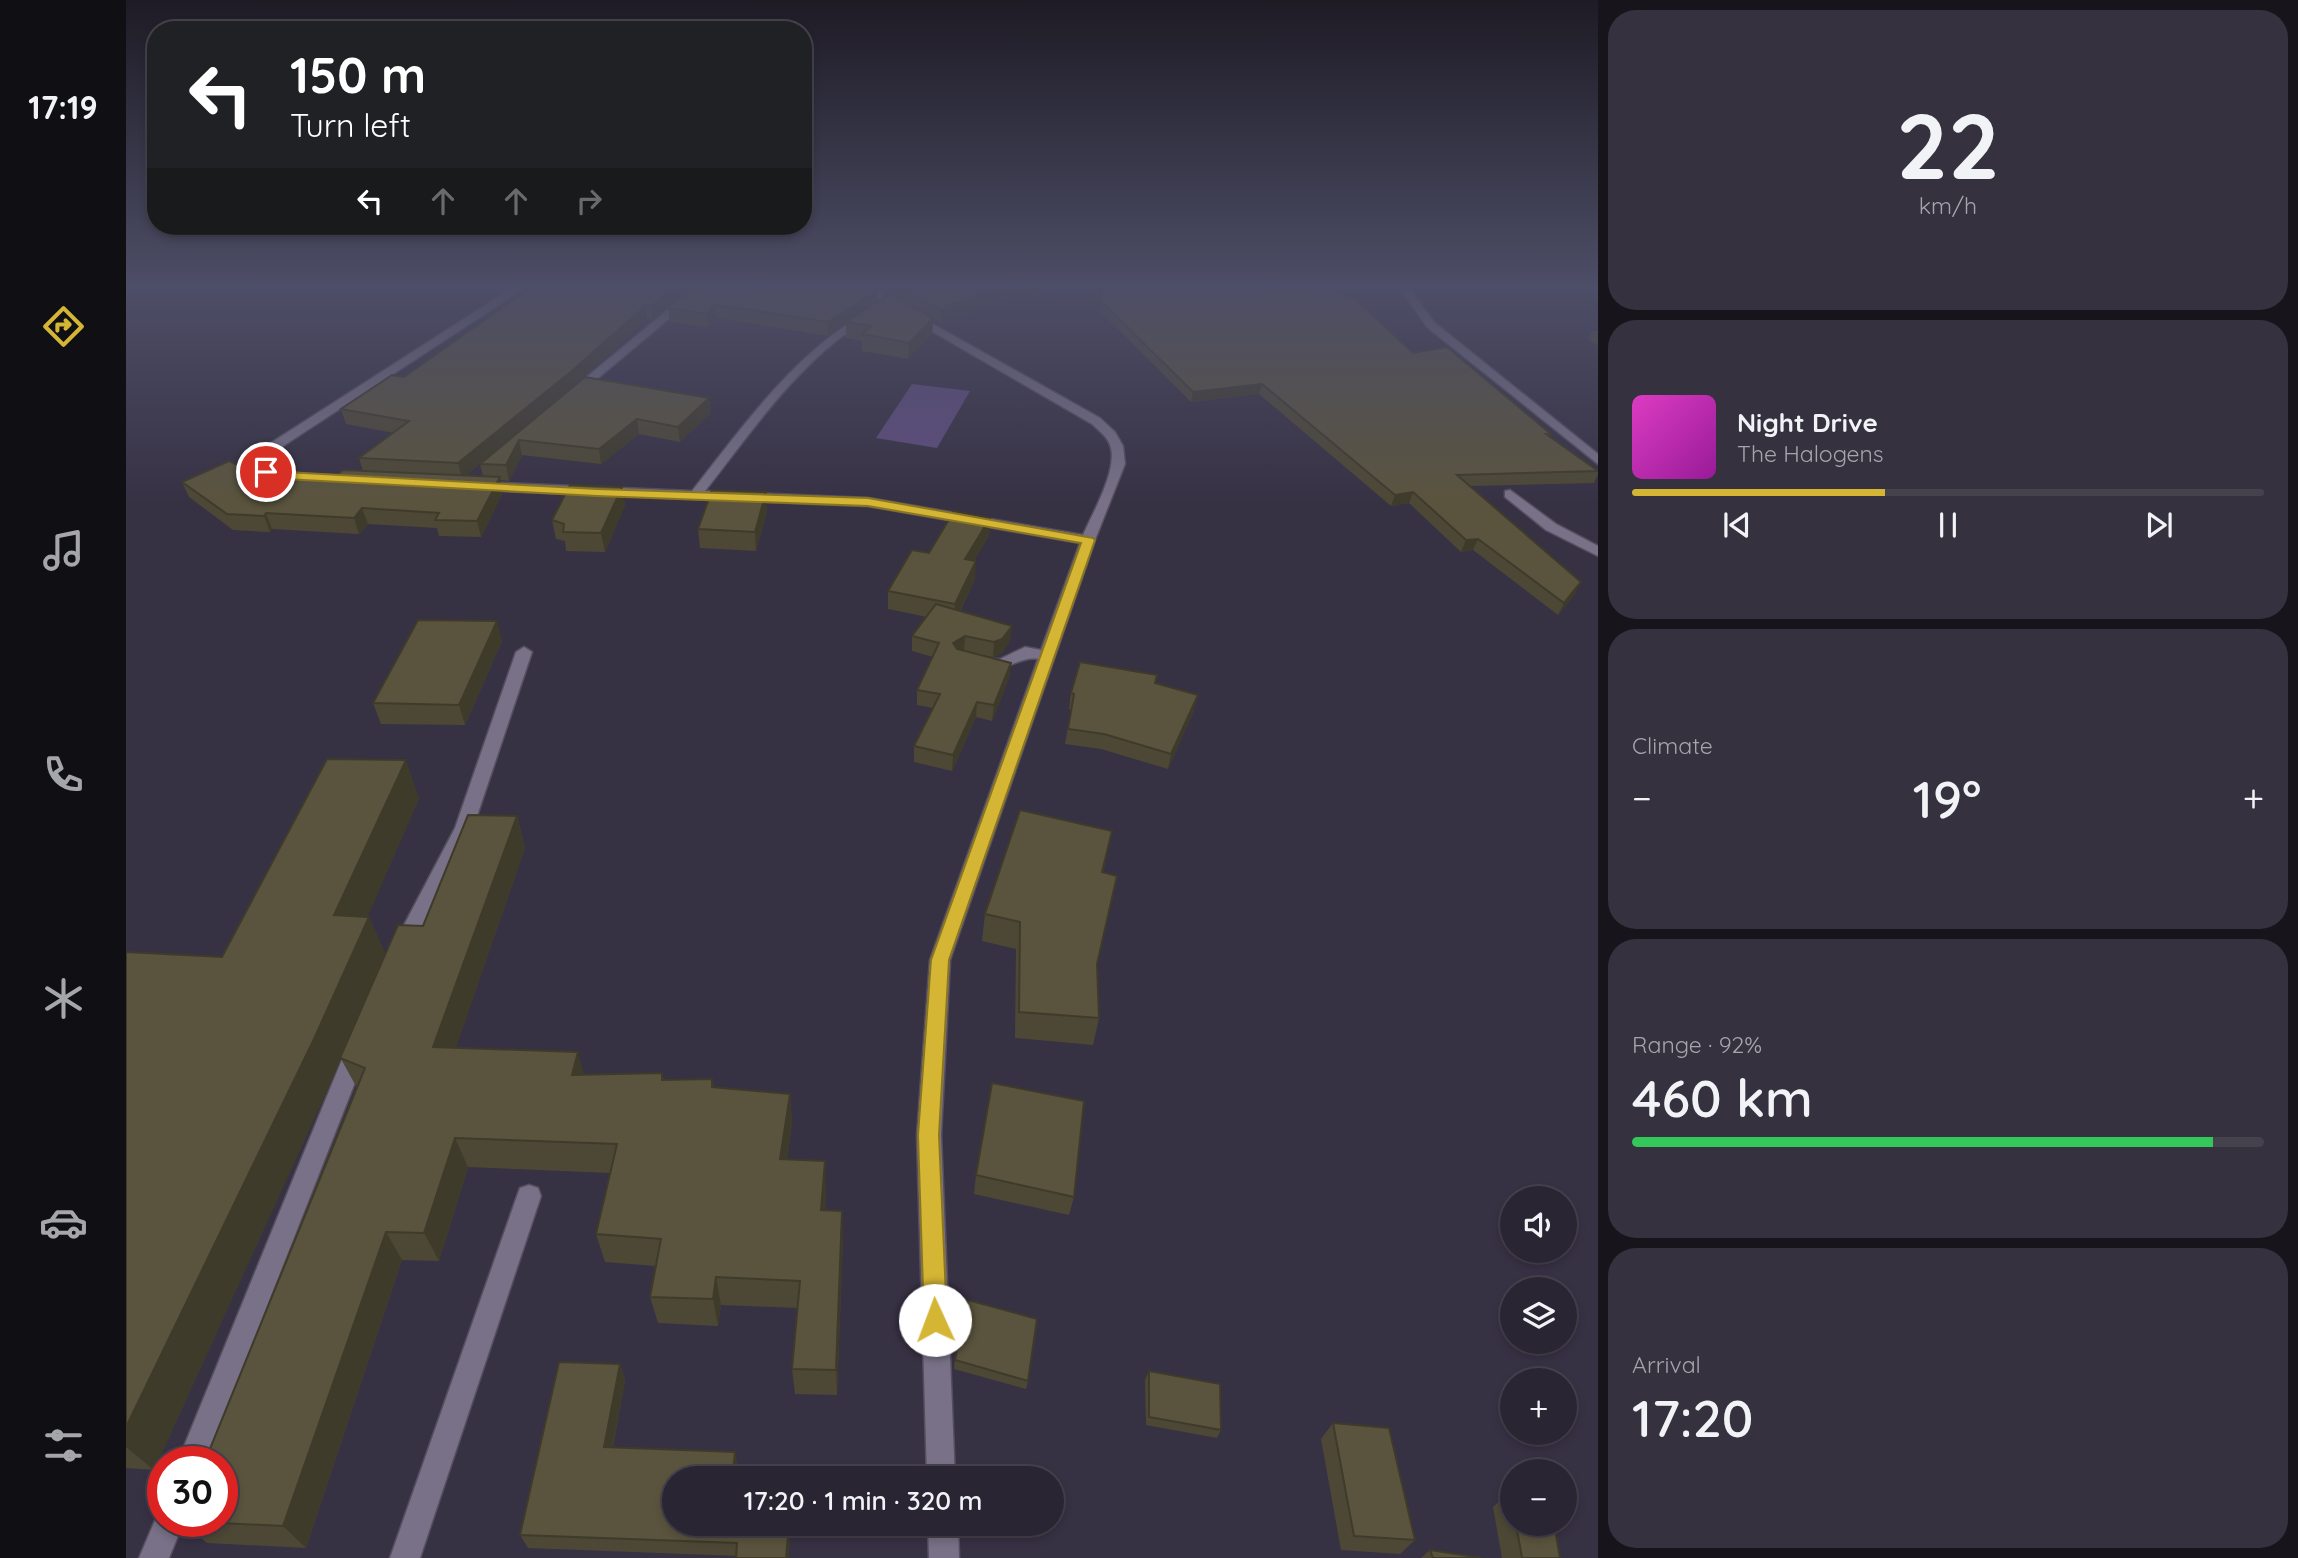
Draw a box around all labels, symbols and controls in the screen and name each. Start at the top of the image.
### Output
text: 150 m [290,44,426,105]
icon: left [175,49,266,140]
text: 17:19 [28,87,98,127]
text: 22 [1896,88,2000,202]
text: Turn left [290,105,411,145]
icon: left [351,182,389,220]
icon: ahead [424,182,462,220]
icon: ahead [497,182,535,220]
icon: right [570,182,608,220]
text: km/h [1919,191,1977,220]
icon: directions [39,302,88,351]
text: Night Drive [1737,406,1878,439]
text: The Halogens [1737,439,1884,468]
pin [236,442,296,502]
icon: arrive [247,453,285,491]
icon: previous [1718,506,1756,544]
icon: pause [1929,506,1967,544]
icon: next [2140,506,2178,544]
icon: music [39,526,88,575]
text: Climate [1632,731,1713,760]
icon: phone [39,750,88,799]
text: 19° [1913,766,1982,831]
text: − [1632,774,1652,822]
text: + [2243,774,2264,822]
icon: climate [39,974,88,1023]
text: Range · 92% [1632,1030,1762,1059]
text: 460 km [1632,1065,1813,1130]
map controls [1500,1186,1577,1536]
button: sound [1500,1186,1577,1263]
icon: car [39,1198,88,1247]
button: layers [1500,1277,1577,1354]
position arrow [898,1283,972,1357]
text: Arrival [1632,1350,1701,1379]
button: + [1500,1368,1577,1445]
text: 17:20 [1632,1385,1753,1450]
icon: filters [39,1421,88,1470]
speed limit sign: 30 [147,1446,238,1537]
button: − [1500,1459,1577,1536]
text: 17:20 · 1 min · 320 m [744,1484,982,1517]

